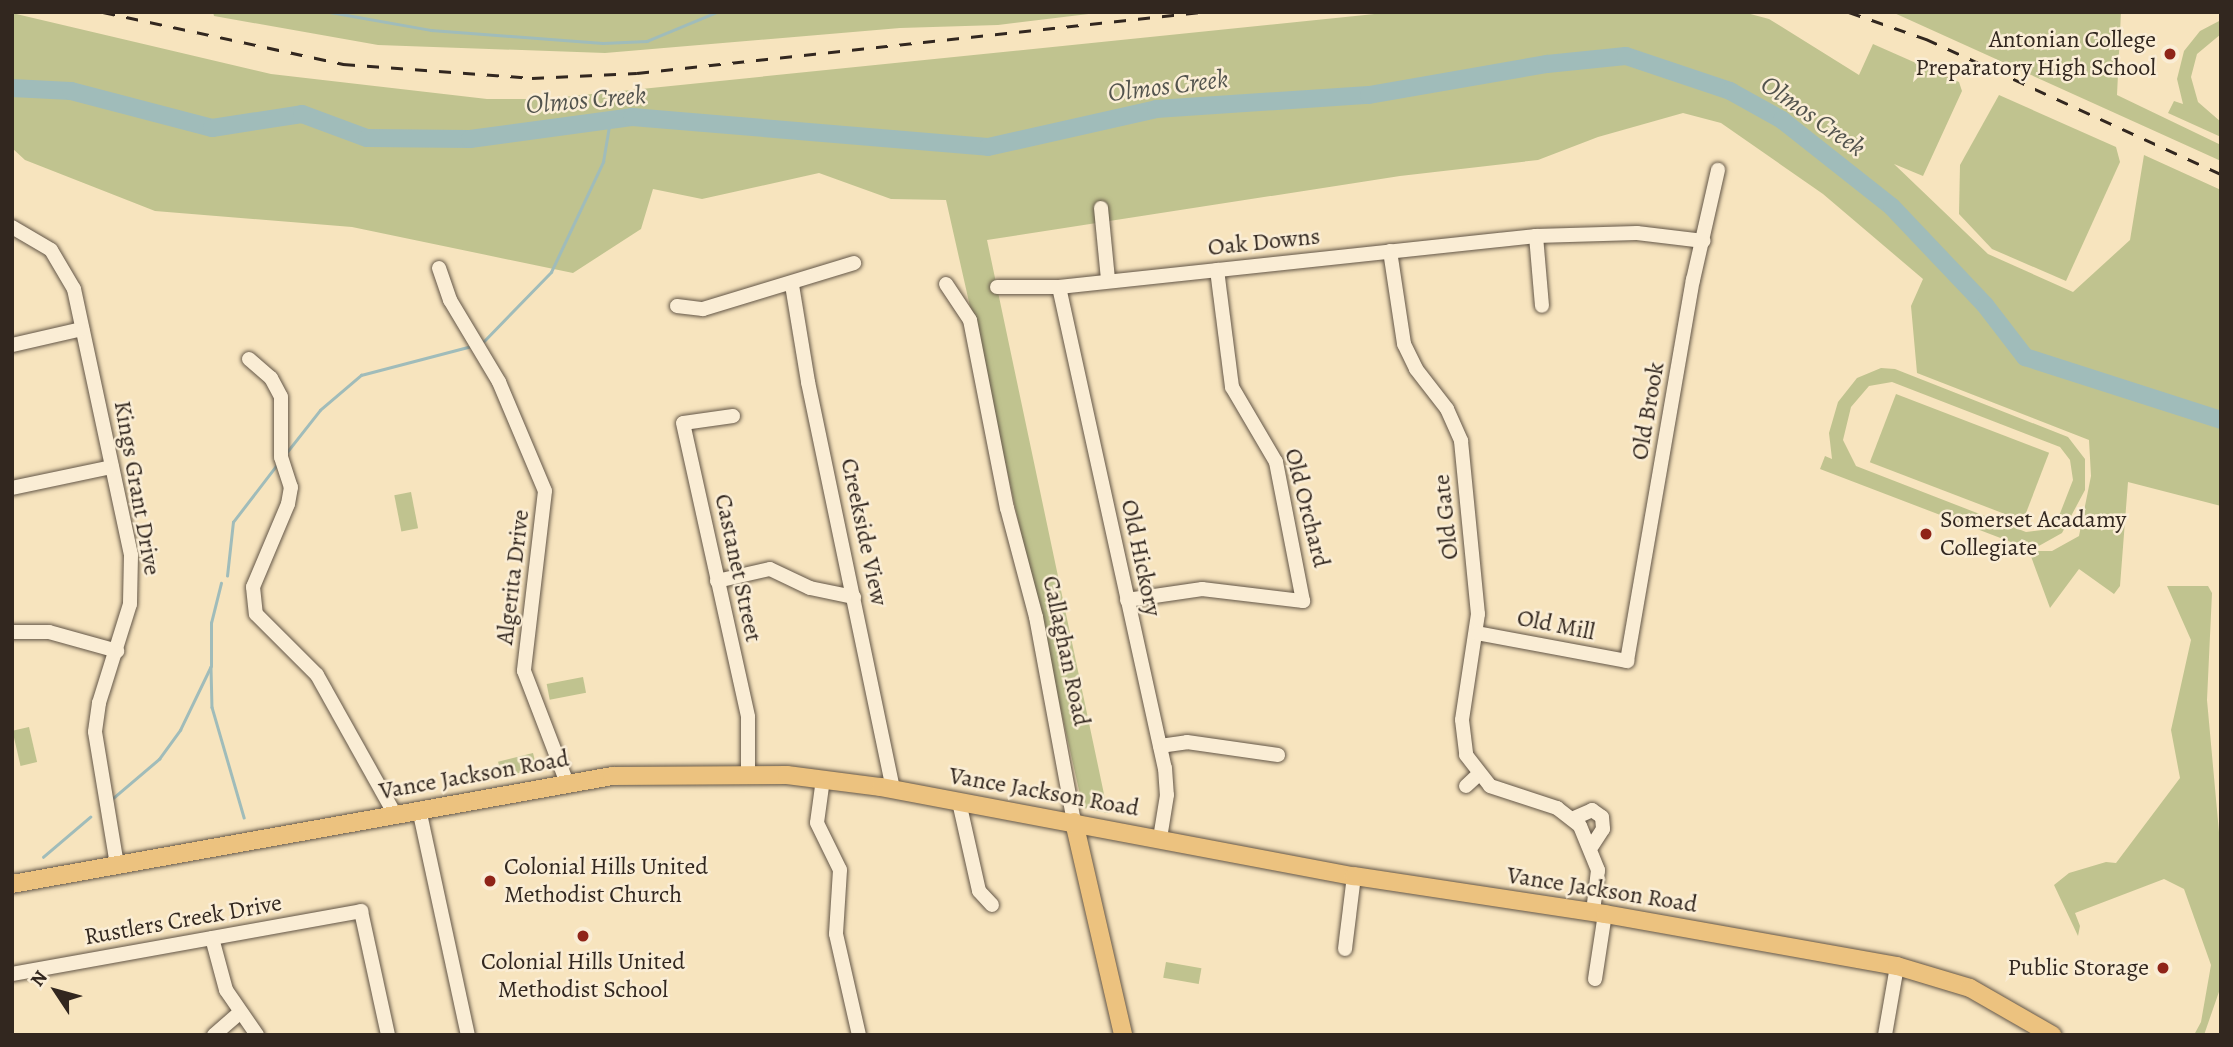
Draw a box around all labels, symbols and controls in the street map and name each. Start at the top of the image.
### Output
place label: Antonian College Preparatory High School [1915,26,2156,82]
marker: Antonian College Preparatory High School [2162,46,2178,62]
water label: Olmos Creek [1106,63,1230,109]
water label: Olmos Creek [1755,69,1871,163]
water label: Olmos Creek [524,79,648,121]
street label: Oak Downs [1206,222,1322,262]
street label: Old Brook [1625,360,1671,462]
street label: Kings Grant Drive [107,398,167,578]
street label: Old Orchard [1278,445,1336,571]
street label: Creekside View [834,456,894,608]
street label: Old Gate [1427,473,1465,561]
street label: Castanet Street [708,491,768,645]
street label: Old Hickory [1115,497,1167,619]
place label: Somerset Acadamy Collegiate [1940,506,2126,562]
street label: Algerita Drive [490,508,536,646]
marker: Somerset Acadamy Collegiate [1918,526,1934,542]
street label: Callaghan Road [1036,573,1096,729]
street label: Old Mill [1515,603,1597,647]
street label: Vance Jackson Road [377,744,571,806]
street label: Vance Jackson Road [947,761,1141,823]
place label: Colonial Hills United Methodist Church [504,853,708,909]
street label: Vance Jackson Road [1505,861,1699,919]
marker: Colonial Hills United Methodist Church [482,873,498,889]
street label: Rustlers Creek Drive [82,888,284,952]
marker: Colonial Hills United Methodist School [575,928,591,944]
place label: Colonial Hills United Methodist School [481,948,685,1004]
place label: Public Storage [2008,954,2149,982]
north arrow [21,956,91,1026]
marker: Public Storage [2155,960,2171,976]
text: N [24,965,54,992]

